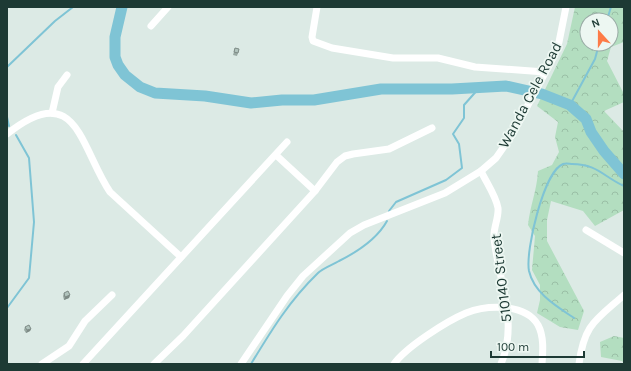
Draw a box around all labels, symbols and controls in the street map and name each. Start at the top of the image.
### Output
north arrow [579,12,619,52]
text: N [590,16,602,31]
street label: Wanda Cele Road [494,39,566,151]
street label: 510140 Street [487,232,515,323]
scale bar [491,333,584,359]
text: 100 m [497,340,529,354]

